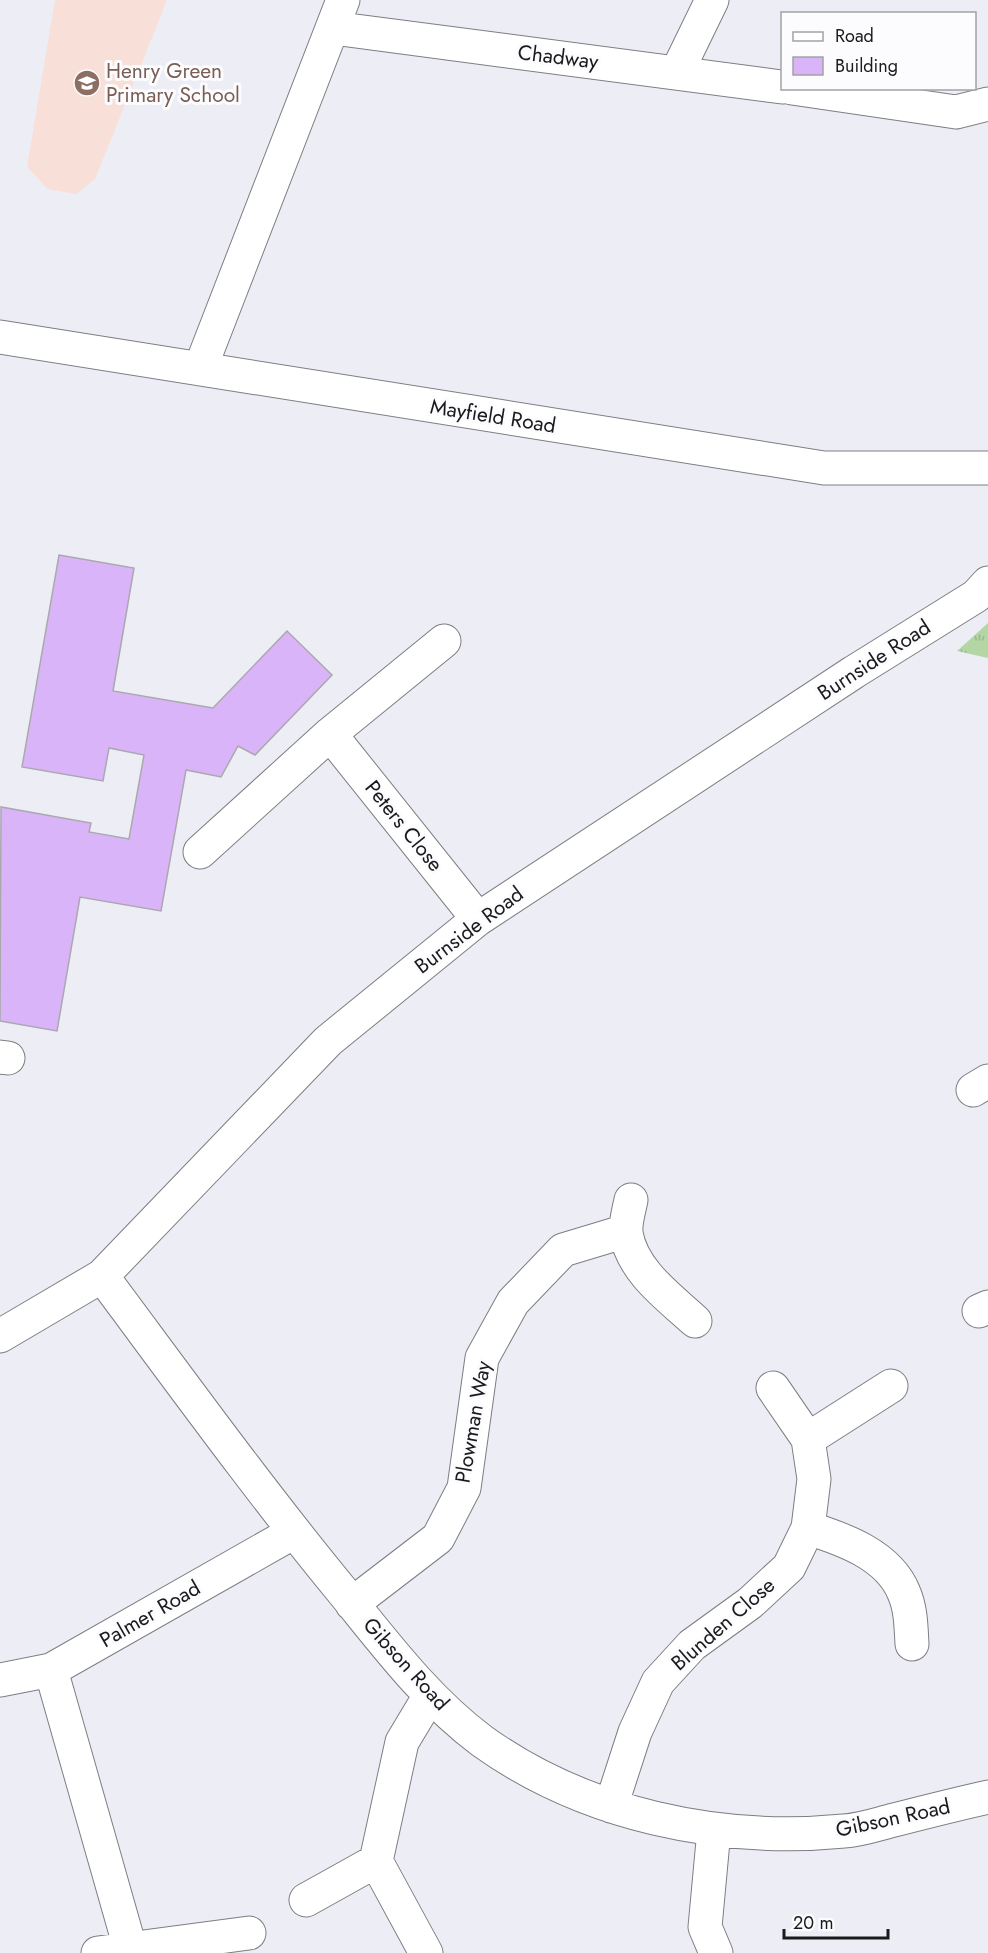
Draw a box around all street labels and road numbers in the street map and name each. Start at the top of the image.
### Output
street label: Chadway [516,37,601,77]
street label: Mayfield Road [428,391,558,441]
street label: Burnside Road [812,612,936,708]
street label: Peters Close [358,774,450,878]
street label: Burnside Road [408,879,530,981]
street label: Plowman Way [448,1358,499,1485]
street label: Blunden Close [665,1570,782,1678]
street label: Palmer Road [94,1573,206,1655]
street label: Gibson Road [356,1611,456,1717]
street label: Gibson Road [833,1791,953,1845]

